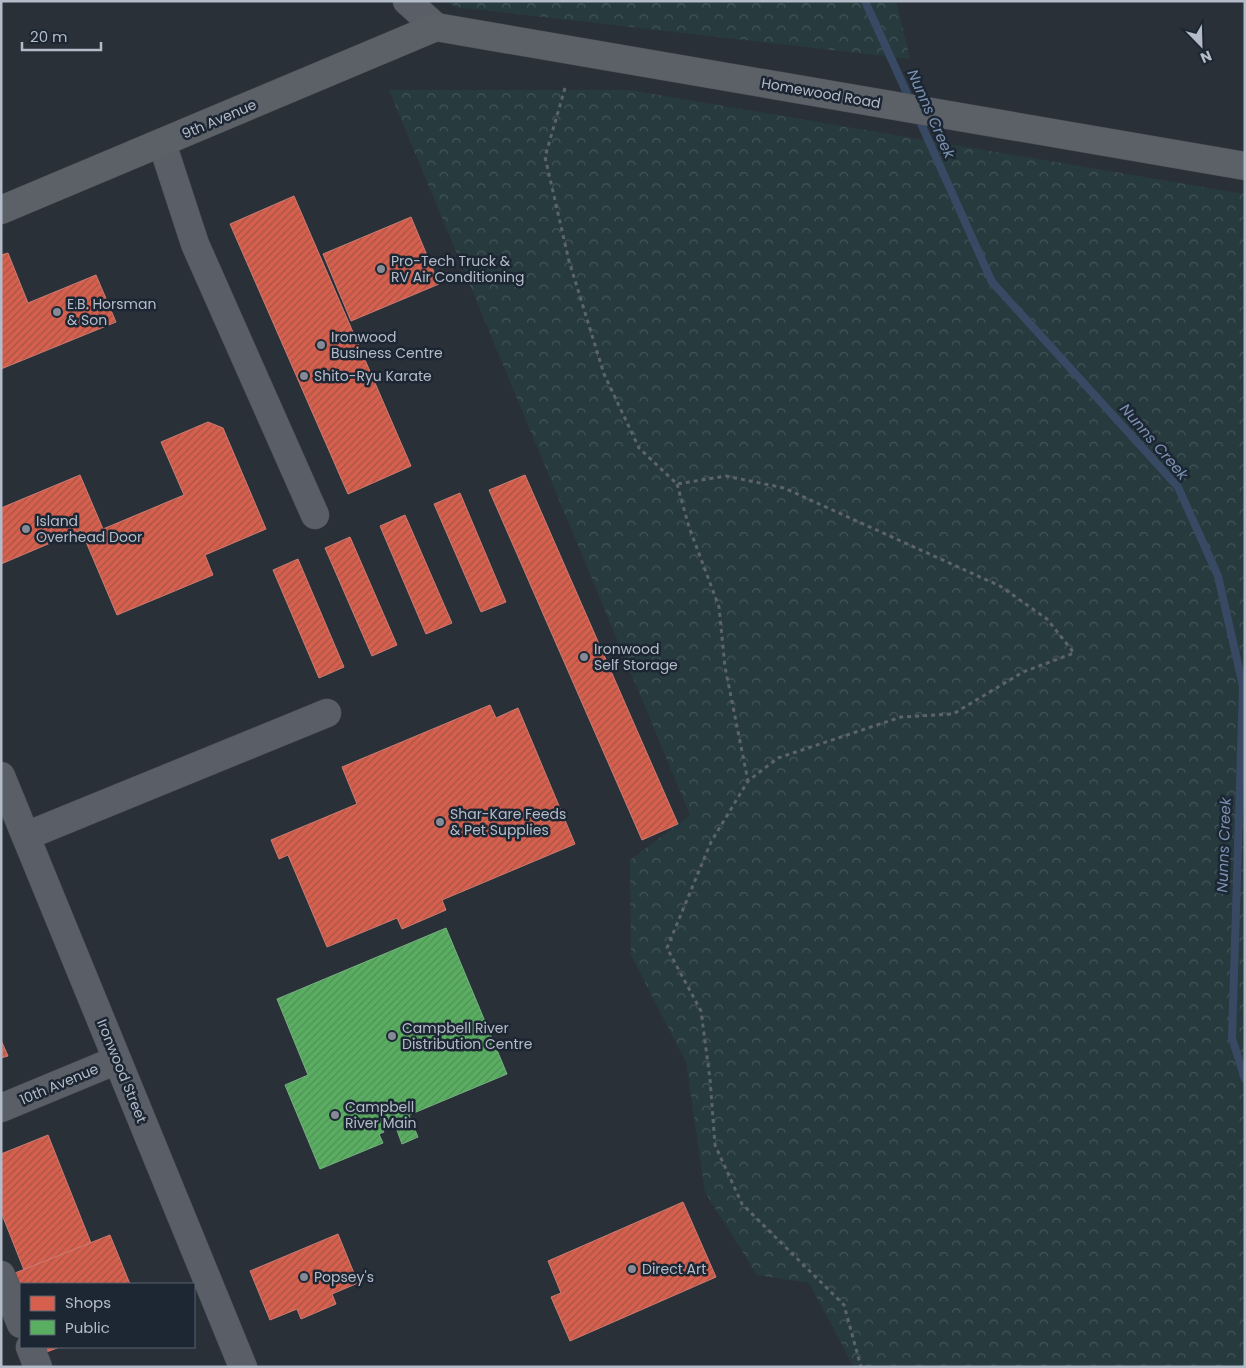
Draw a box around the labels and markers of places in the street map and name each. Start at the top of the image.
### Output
place label: Pro-Tech Truck & RV Air Conditioning [391,251,525,287]
marker: Pro-Tech Truck & RV Air Conditioning [375,263,387,275]
place label: E.B. Horsman & Son [67,294,156,330]
marker: E.B. Horsman & Son [51,306,63,318]
place label: Ironwood Business Centre [331,327,443,363]
marker: Ironwood Business Centre [315,339,327,351]
place label: Shito-Ryu Karate [314,366,432,386]
marker: Shito-Ryu Karate [298,370,310,382]
place label: Island Overhead Door [36,511,142,547]
marker: Island Overhead Door [20,523,32,535]
place label: Ironwood Self Storage [594,639,678,675]
marker: Ironwood Self Storage [578,651,590,663]
place label: Shar-Kare Feeds & Pet Supplies [450,804,566,840]
marker: Shar-Kare Feeds & Pet Supplies [434,816,446,828]
place label: Campbell River Distribution Centre [402,1018,533,1054]
marker: Campbell River Distribution Centre [386,1030,398,1042]
place label: Campbell River Main [345,1097,416,1133]
marker: Campbell River Main [329,1109,341,1121]
place label: Direct Art [642,1259,706,1279]
marker: Direct Art [626,1263,638,1275]
place label: Popsey's [314,1267,374,1287]
marker: Popsey's [298,1271,310,1283]

